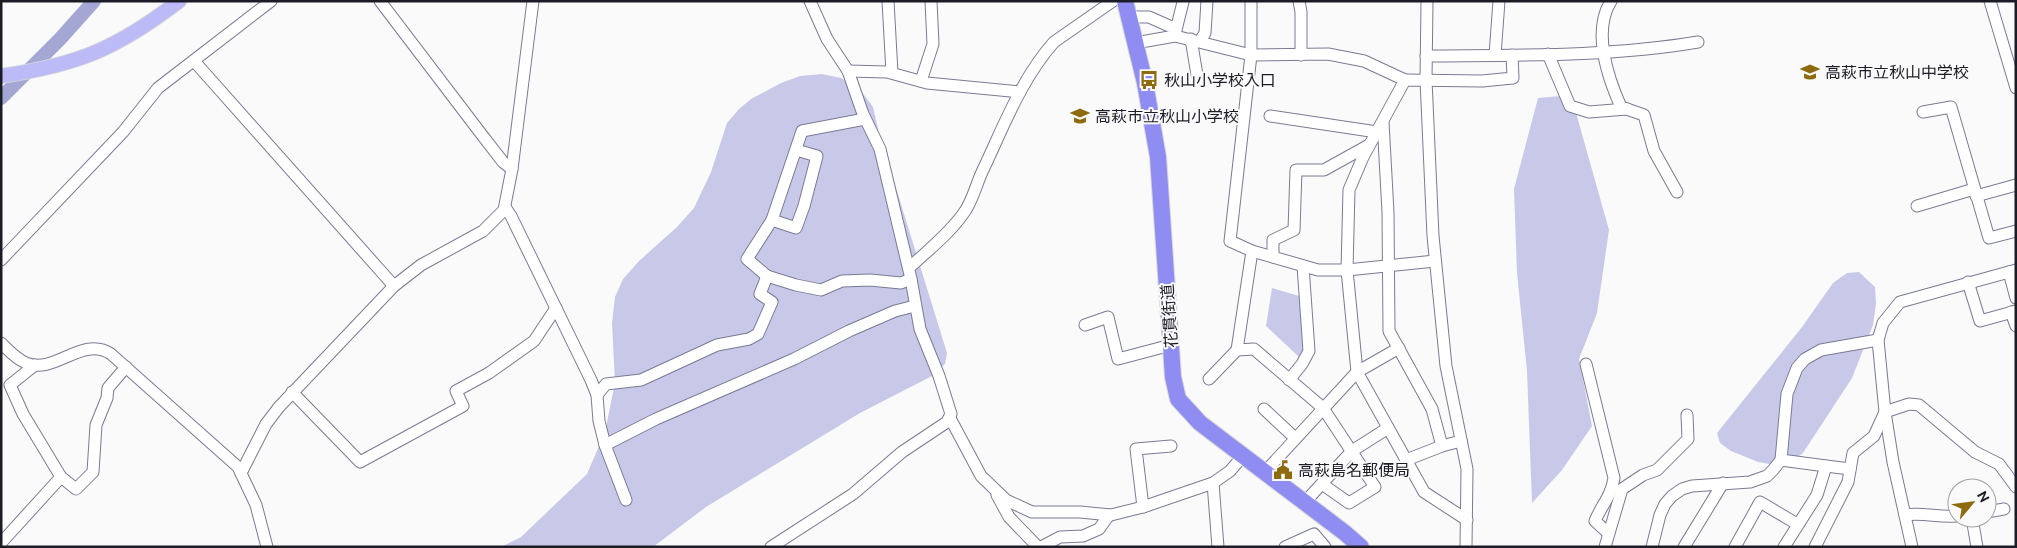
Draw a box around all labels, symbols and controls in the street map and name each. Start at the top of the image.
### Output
school or university icon: 高萩市立秋山中学校 [1799,61,1821,83]
place label: 高萩市立秋山中学校 [1825,63,1969,81]
bus stop icon: 秋山小学校入口 [1138,69,1160,91]
place label: 秋山小学校入口 [1164,71,1276,89]
school or university icon: 高萩市立秋山小学校 [1069,105,1091,127]
place label: 高萩市立秋山小学校 [1095,107,1239,125]
street label: 花貫街道 [1158,283,1180,349]
public building icon: 高萩島名郵便局 [1272,459,1294,481]
place label: 高萩島名郵便局 [1298,461,1410,479]
north arrow [1947,478,1997,528]
text: N [1974,488,1993,505]

